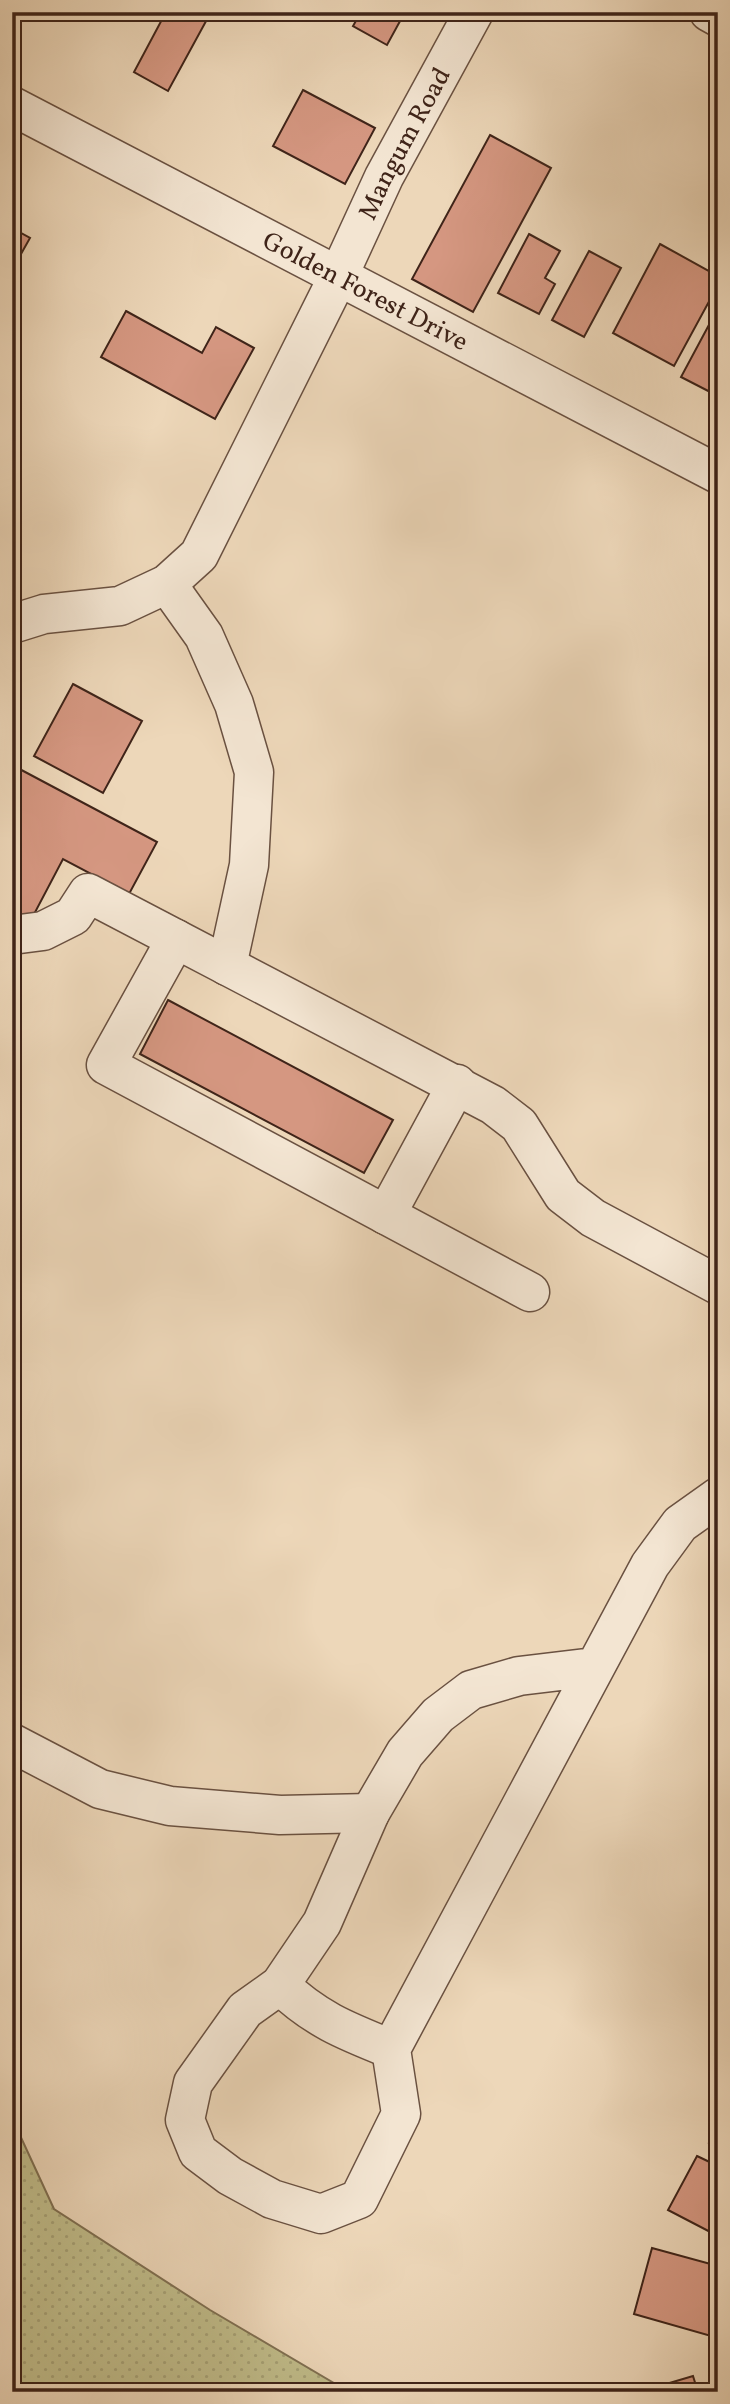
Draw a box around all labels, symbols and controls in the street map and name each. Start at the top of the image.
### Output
street label: Mangum Road [351,61,460,226]
street label: Golden Forest Drive [256,224,474,361]

